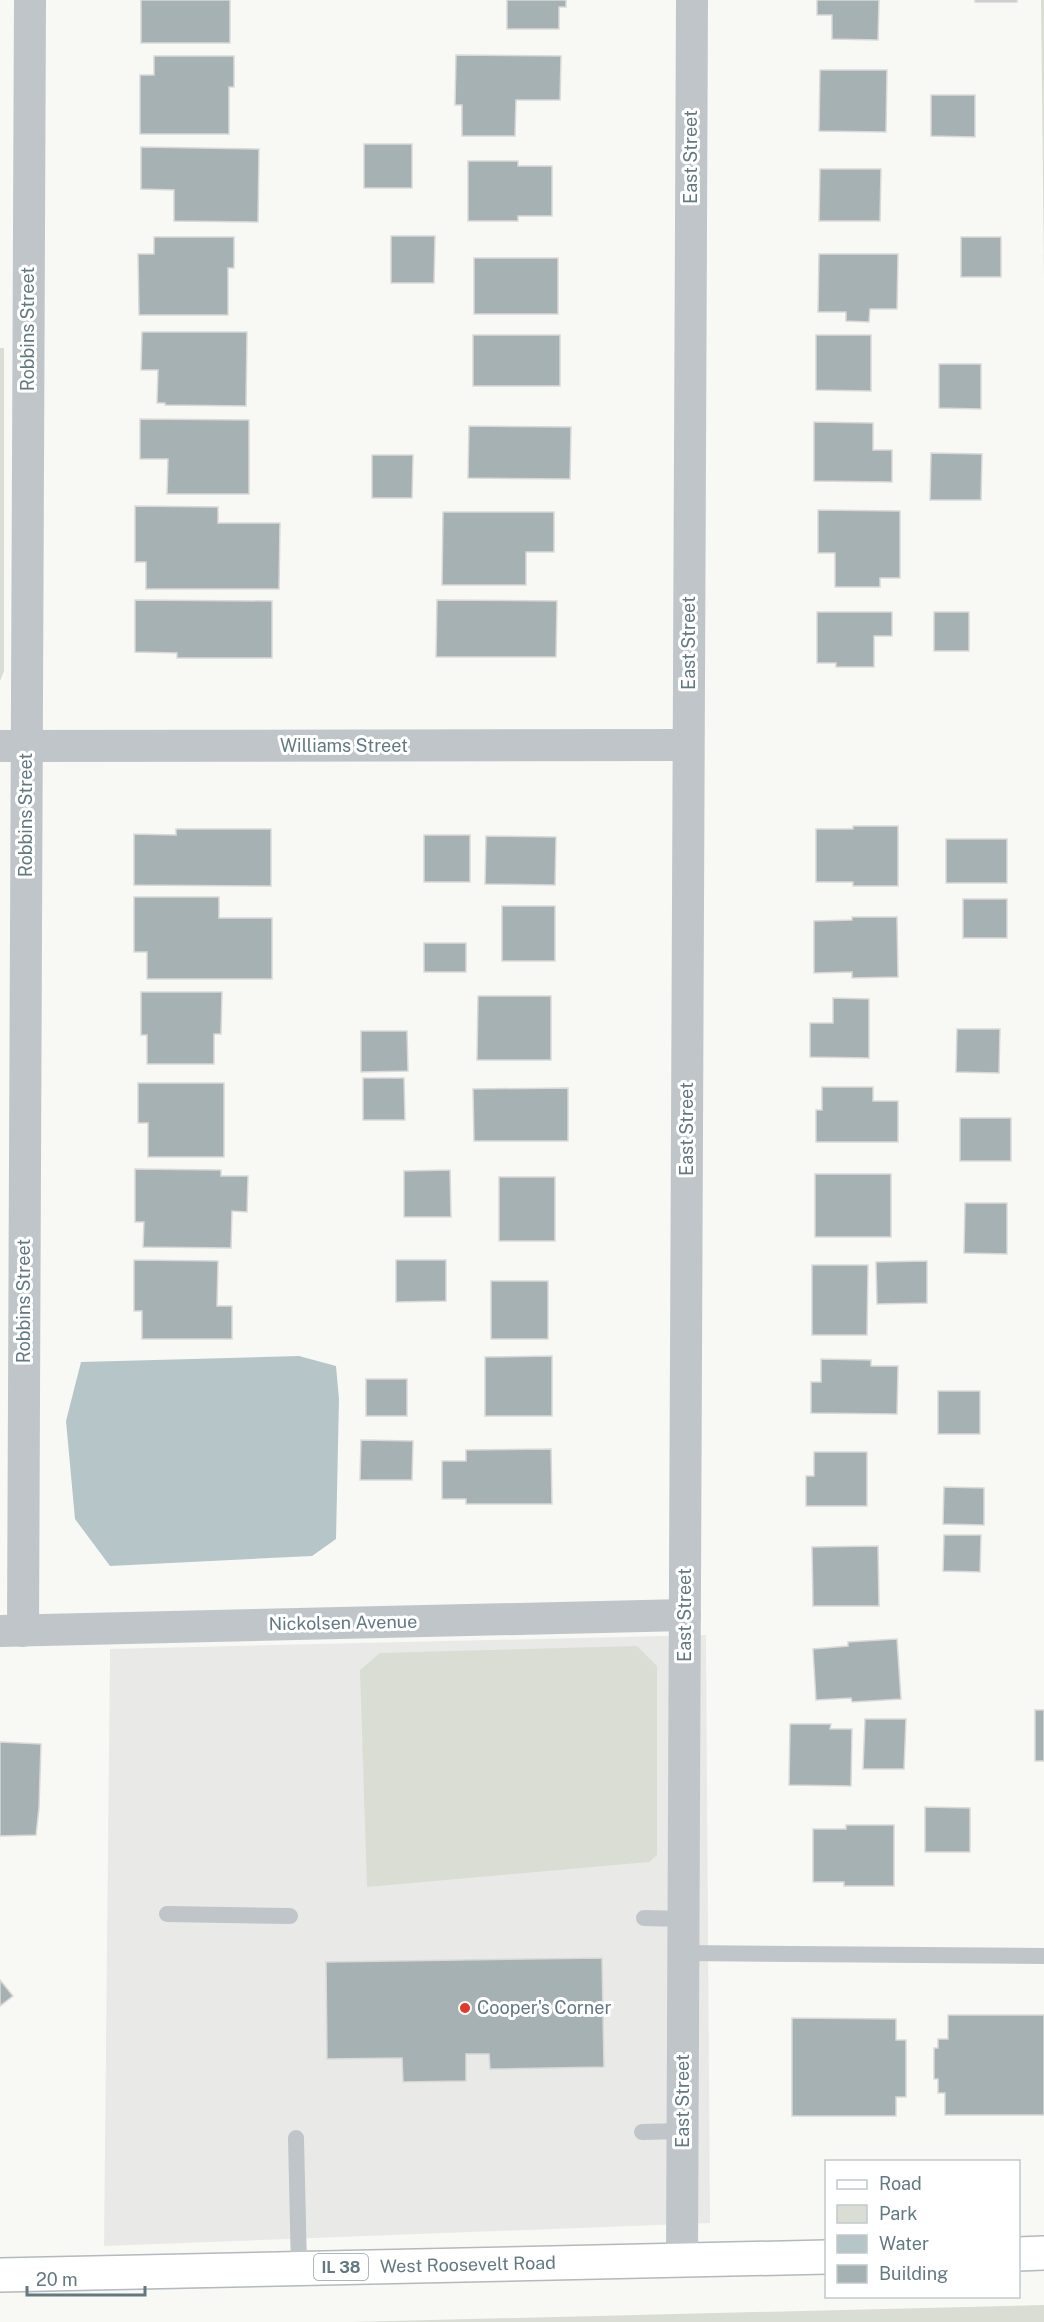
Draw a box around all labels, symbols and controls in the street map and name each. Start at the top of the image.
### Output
street label: East Street [680,110,701,204]
street label: Robbins Street [17,267,38,391]
street label: East Street [678,596,699,690]
street label: Williams Street [280,735,408,756]
street label: Robbins Street [15,753,36,877]
street label: East Street [676,1082,697,1176]
street label: Robbins Street [13,1239,34,1363]
street label: East Street [674,1568,695,1662]
street label: Nickolsen Avenue [268,1611,417,1634]
place label: Cooper's Corner [477,1997,611,2018]
marker: Cooper's Corner [458,2001,472,2015]
street label: East Street [672,2054,693,2148]
legend [825,2160,1020,2298]
text: Road [879,2173,922,2194]
text: Park [879,2203,917,2224]
text: Water [879,2233,929,2254]
street label: West Roosevelt Road [380,2252,556,2277]
road number: IL 38 [314,2254,368,2280]
scale bar [27,2259,146,2297]
text: Building [879,2263,948,2284]
text: 20 m [36,2269,78,2290]

